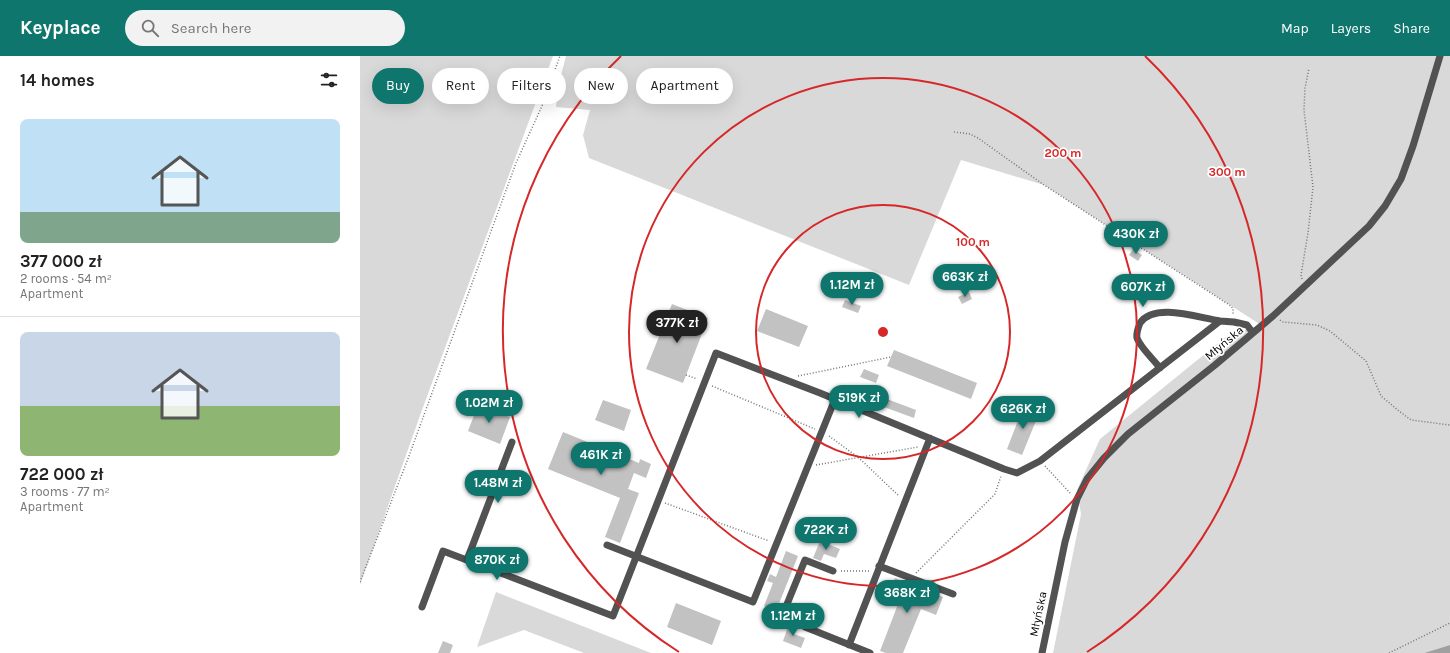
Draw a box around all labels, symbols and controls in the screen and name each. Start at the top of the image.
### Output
search box [125,10,405,46]
text: Keyplace [20,17,101,39]
icon: search [139,17,161,39]
text: Search here [171,19,251,37]
text: Map [1281,20,1309,37]
text: Layers [1331,20,1371,37]
text: Share [1393,20,1430,37]
chip: Buy [372,68,424,104]
chip: Rent [432,68,489,104]
chip: Filters [497,68,566,104]
chip: New [574,68,628,104]
chip: Apartment [636,68,733,104]
icon: filters [318,69,340,91]
text: 14 homes [20,70,95,90]
icon: home [144,145,216,217]
text: 200 m [1045,146,1081,160]
text: 300 m [1208,165,1246,179]
pin: 430K zł [1099,221,1173,255]
text: 430K zł [1113,226,1159,241]
text: 100 m [956,235,990,249]
text: 377 000 zł [20,251,102,271]
pin: 663K zł [928,264,1002,298]
text: 663K zł [942,269,988,284]
text: 2 rooms · 54 m² [20,271,112,286]
pin: 1.12M zł [811,272,893,306]
pin: 607K zł [1106,274,1180,308]
text: 1.12M zł [830,277,874,292]
text: 607K zł [1121,279,1165,294]
text: Apartment [20,286,83,301]
pin: 377K zł [640,310,714,344]
text: 377K zł [655,315,699,330]
street label: Młyńska [1202,323,1246,363]
centre of rings [876,325,890,339]
icon: home [144,358,216,430]
pin: 519K zł [822,385,896,419]
pin: 1.02M zł [448,390,530,424]
text: 519K zł [838,390,880,405]
text: 1.02M zł [465,395,513,410]
pin: 626K zł [986,396,1060,430]
text: 626K zł [1000,401,1046,416]
pin: 461K zł [564,442,638,476]
text: 461K zł [580,447,622,462]
text: 722 000 zł [20,464,103,484]
pin: 1.48M zł [457,470,539,504]
text: 1.48M zł [474,475,522,490]
text: 3 rooms · 77 m² [20,484,110,499]
text: Apartment [20,499,83,514]
pin: 722K zł [789,517,863,551]
text: 722K zł [804,522,848,537]
pin: 870K zł [460,547,534,581]
text: 870K zł [474,552,520,567]
pin: 368K zł [870,580,944,614]
text: 368K zł [884,585,930,600]
street label: Młyńska [1026,590,1050,638]
pin: 1.12M zł [752,603,834,637]
text: 1.12M zł [771,608,815,623]

